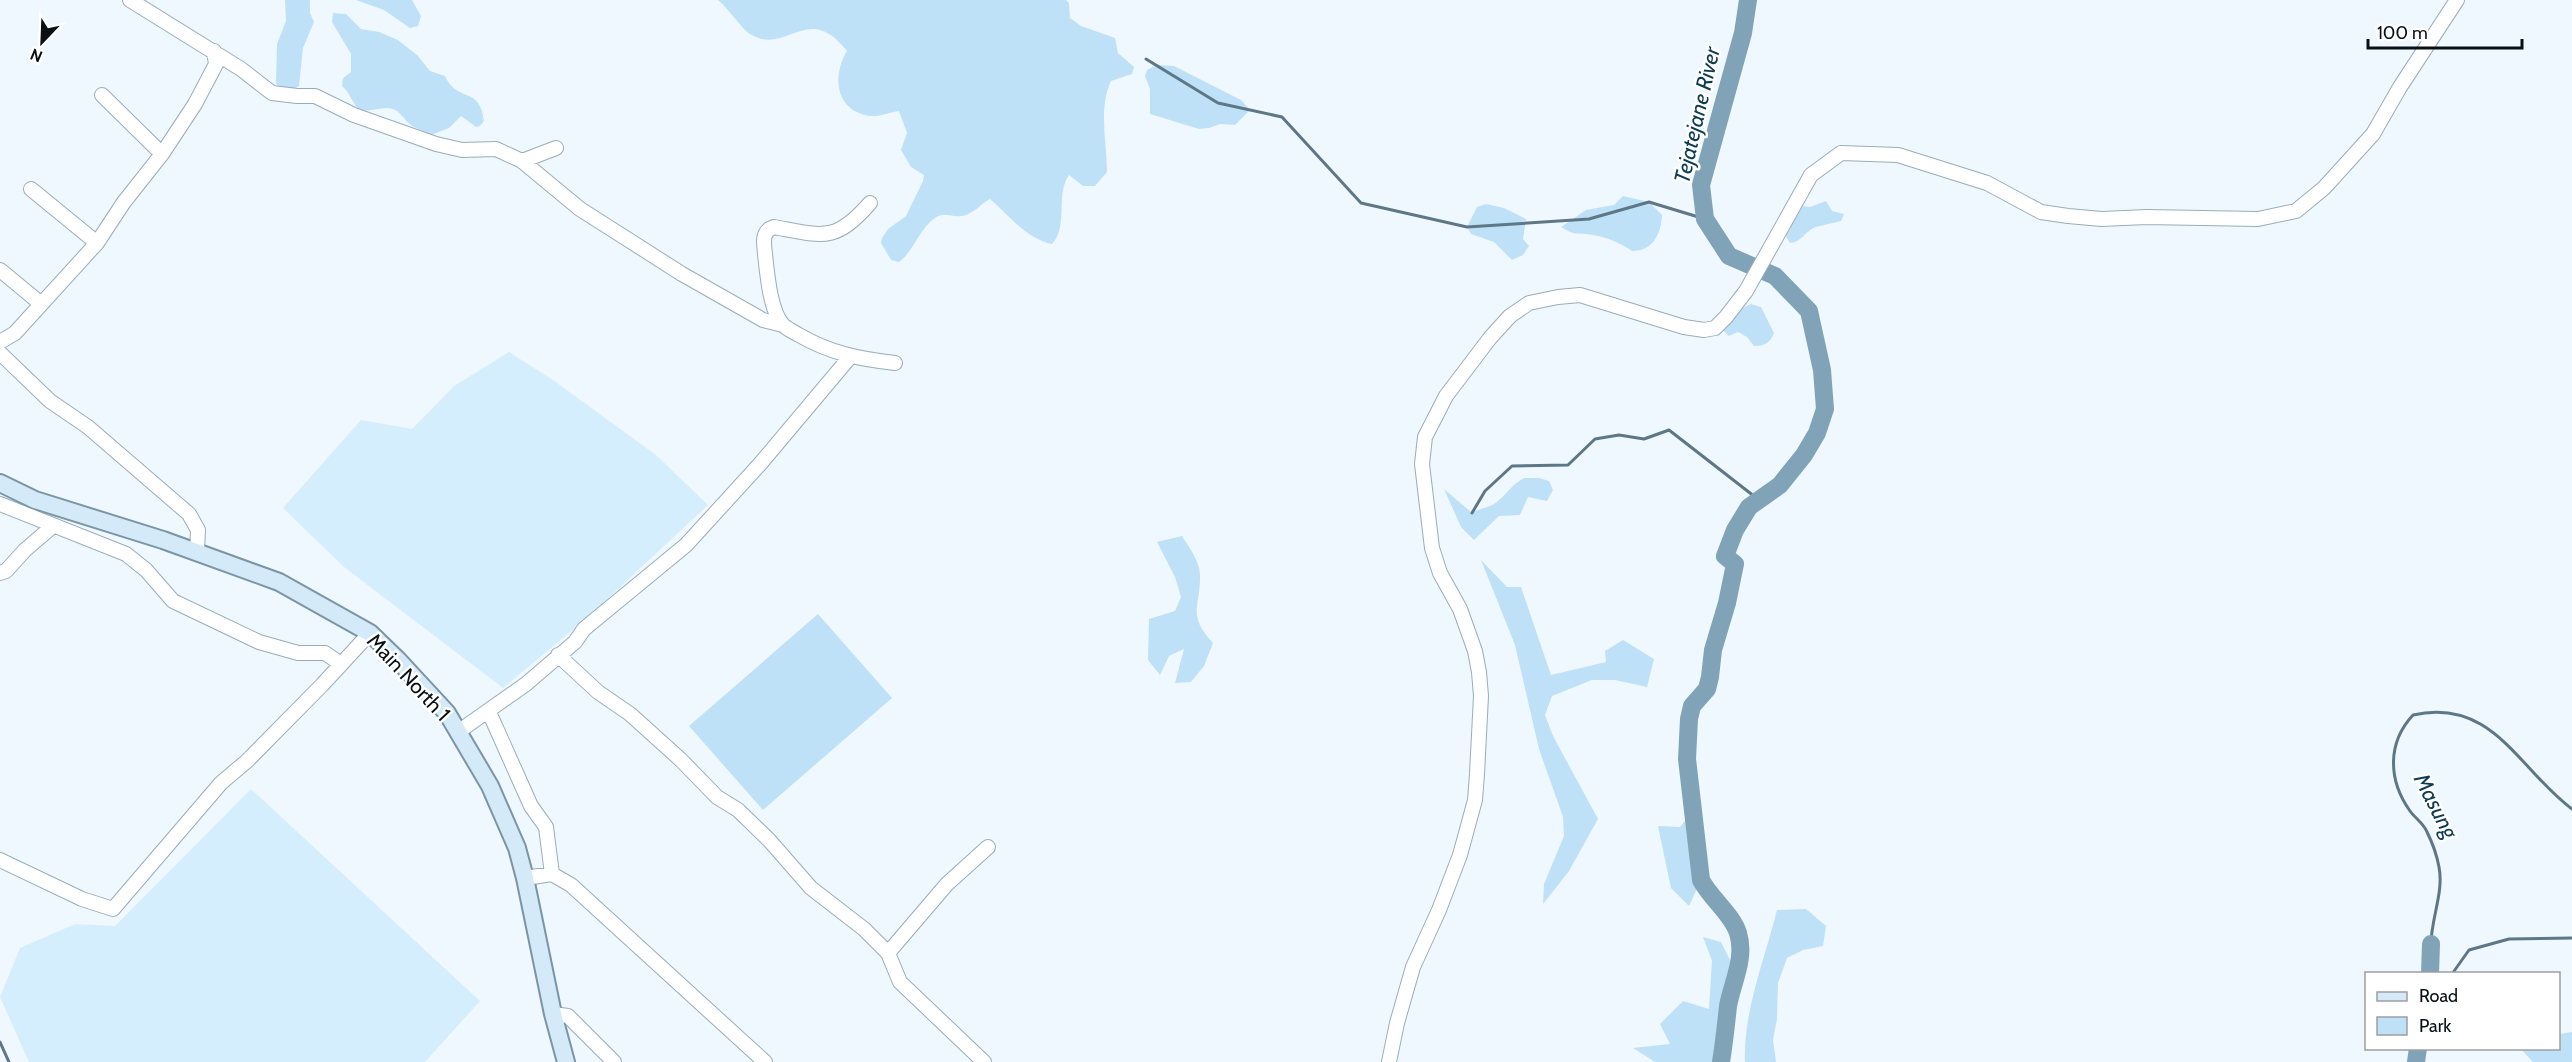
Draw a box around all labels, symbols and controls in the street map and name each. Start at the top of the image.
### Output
north arrow [12,12,72,72]
scale bar [2368,12,2522,50]
text: 100 m [2377,22,2428,44]
water label: Tejatejane River [1668,43,1726,186]
text: N [27,44,45,66]
street label: Main North 1 [362,628,456,726]
water label: Masung [2408,768,2464,844]
legend [2365,972,2560,1050]
text: Road [2419,985,2458,1007]
text: Park [2419,1015,2452,1037]

